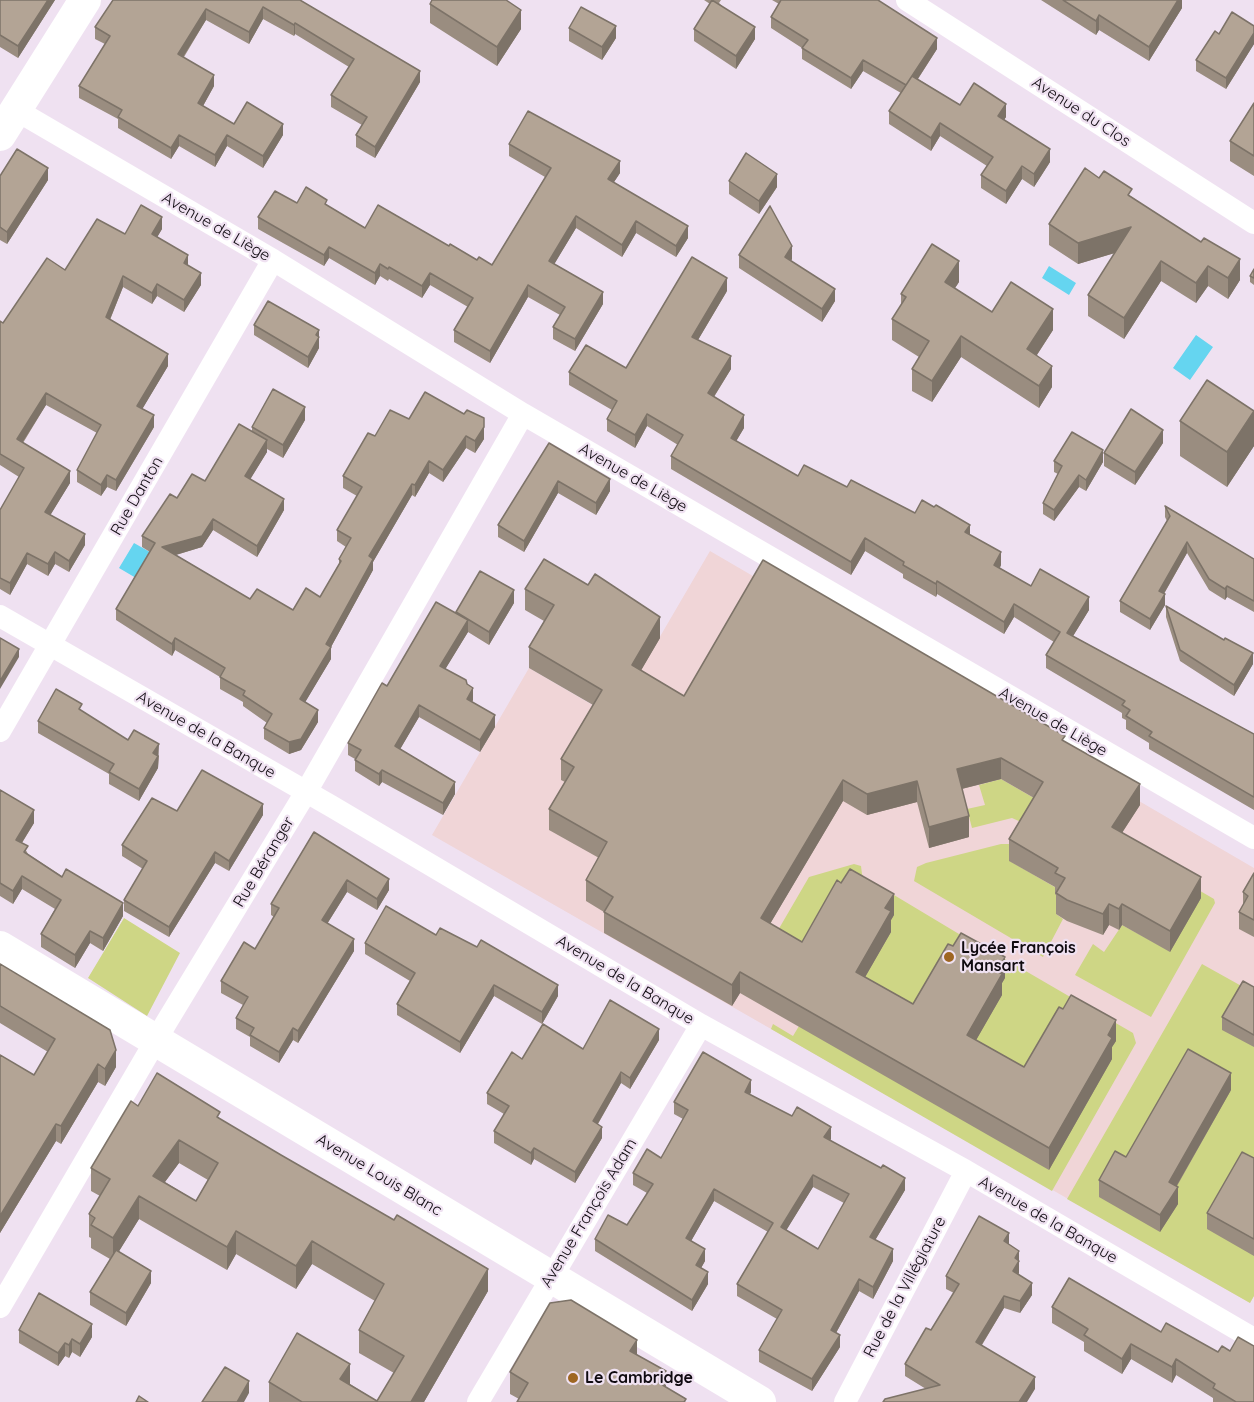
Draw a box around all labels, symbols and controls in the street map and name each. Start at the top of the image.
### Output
street label: Avenue du Clos [1028,73,1134,151]
street label: Avenue de Liège [158,188,274,266]
street label: Avenue de Liège [575,439,691,517]
street label: Rue Danton [107,453,167,539]
street label: Avenue de Liège [995,683,1111,761]
street label: Avenue de la Banque [133,687,279,783]
street label: Rue Béranger [229,813,299,911]
street label: Avenue de la Banque [553,931,697,1029]
place label: Lycée François Mansart [961,938,1076,976]
marker: Lycée François Mansart [942,950,956,964]
street label: Avenue Louis Blanc [313,1130,445,1220]
street label: Avenue François Adam [537,1135,641,1291]
street label: Avenue de la Banque [975,1172,1121,1268]
street label: Rue de la Villégiature [860,1213,950,1361]
place label: Le Cambridge [585,1368,693,1388]
marker: Le Cambridge [566,1371,580,1385]

